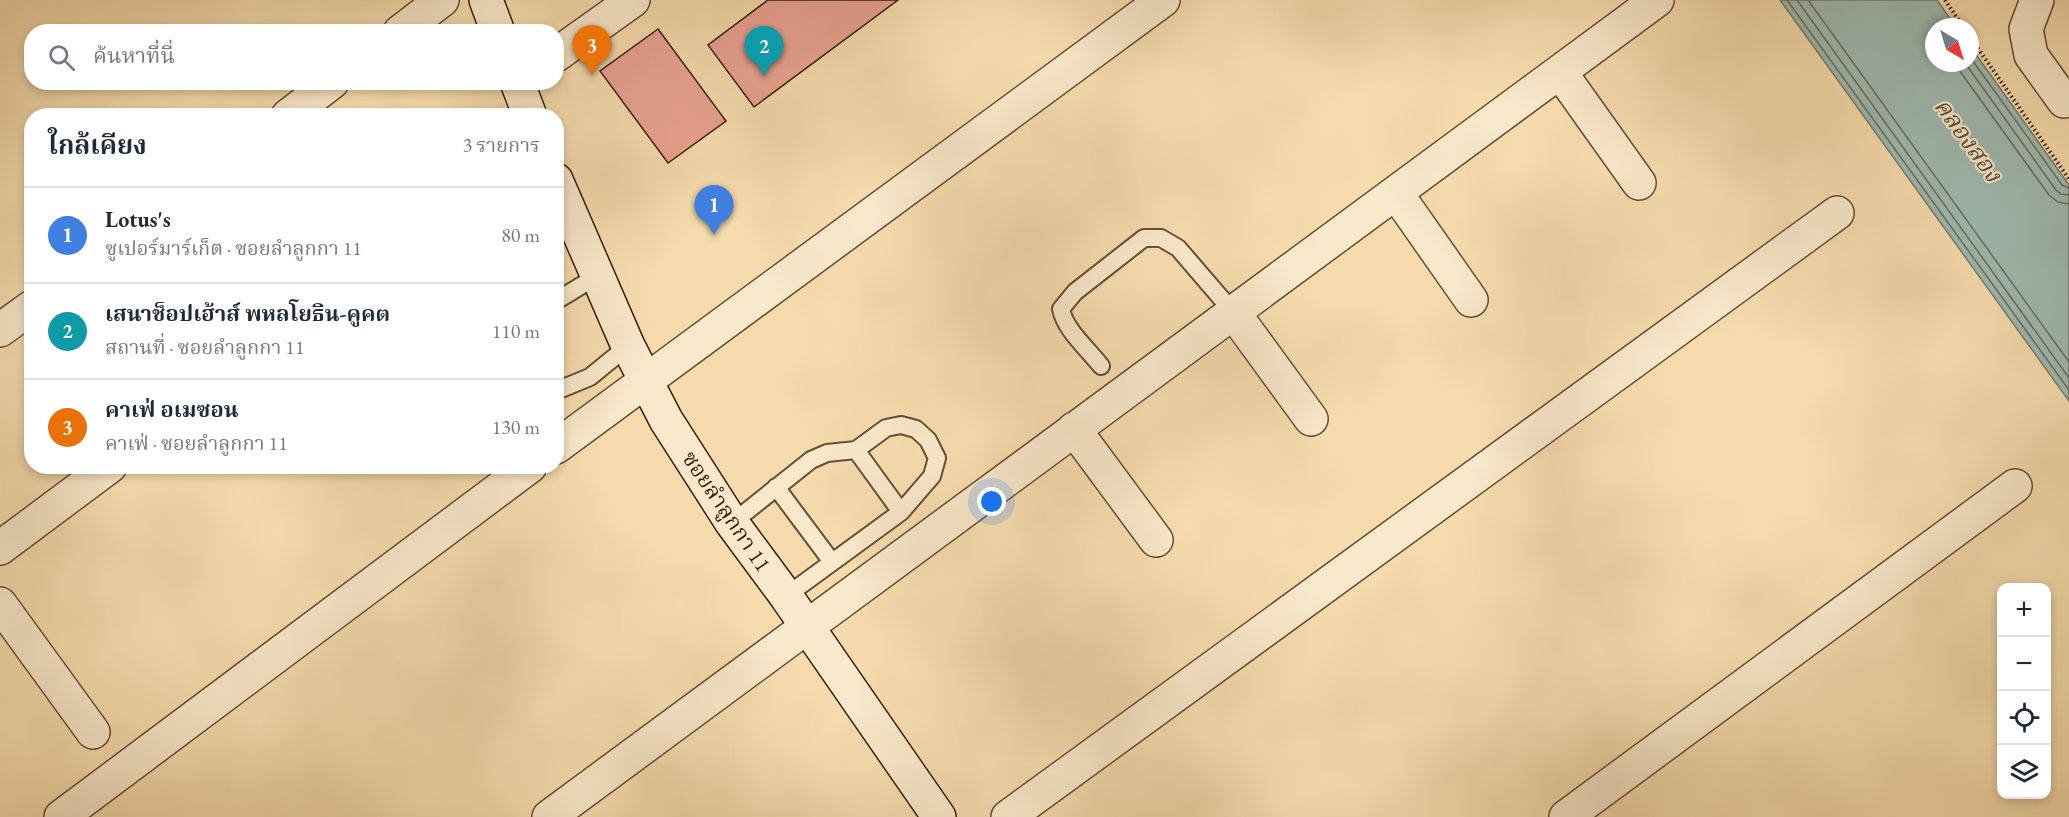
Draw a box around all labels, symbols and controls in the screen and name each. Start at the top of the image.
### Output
north arrow [1925,18,1979,72]
search box [24,24,564,90]
pin: 3 [572,26,612,75]
pin: 2 [744,26,783,76]
icon: search [45,41,78,74]
text: ค้นหาที่นี่ [93,41,175,70]
water label: คลองสอง [1928,92,2010,189]
text: ใกล้เคียง [48,128,147,162]
text: 3 รายการ [463,132,540,158]
pin: 1 [694,186,734,235]
text: Lotus's [105,205,171,234]
text: 1 [62,222,73,248]
text: 80 m [501,222,540,248]
text: ซูเปอร์มาร์เก็ต · ซอยลำลูกกา 11 [105,235,362,261]
text: เสนาช็อปเฮ้าส์ พหลโยธิน-คูคต [105,299,390,328]
text: 2 [62,318,73,344]
text: 110 m [492,318,540,344]
text: สถานที่ · ซอยลำลูกกา 11 [105,334,305,360]
text: คาเฟ่ อเมซอน [105,395,239,424]
text: 3 [62,414,73,440]
text: 130 m [492,414,540,440]
text: คาเฟ่ · ซอยลำลูกกา 11 [105,430,288,456]
street label: ซอยลำลูกกา 11 [676,445,778,577]
your location [977,487,1006,516]
map controls [1997,583,2051,799]
button: + [1997,583,2051,637]
button: − [1997,637,2051,691]
button: locate [1997,691,2051,745]
button: layers [1997,745,2051,799]

